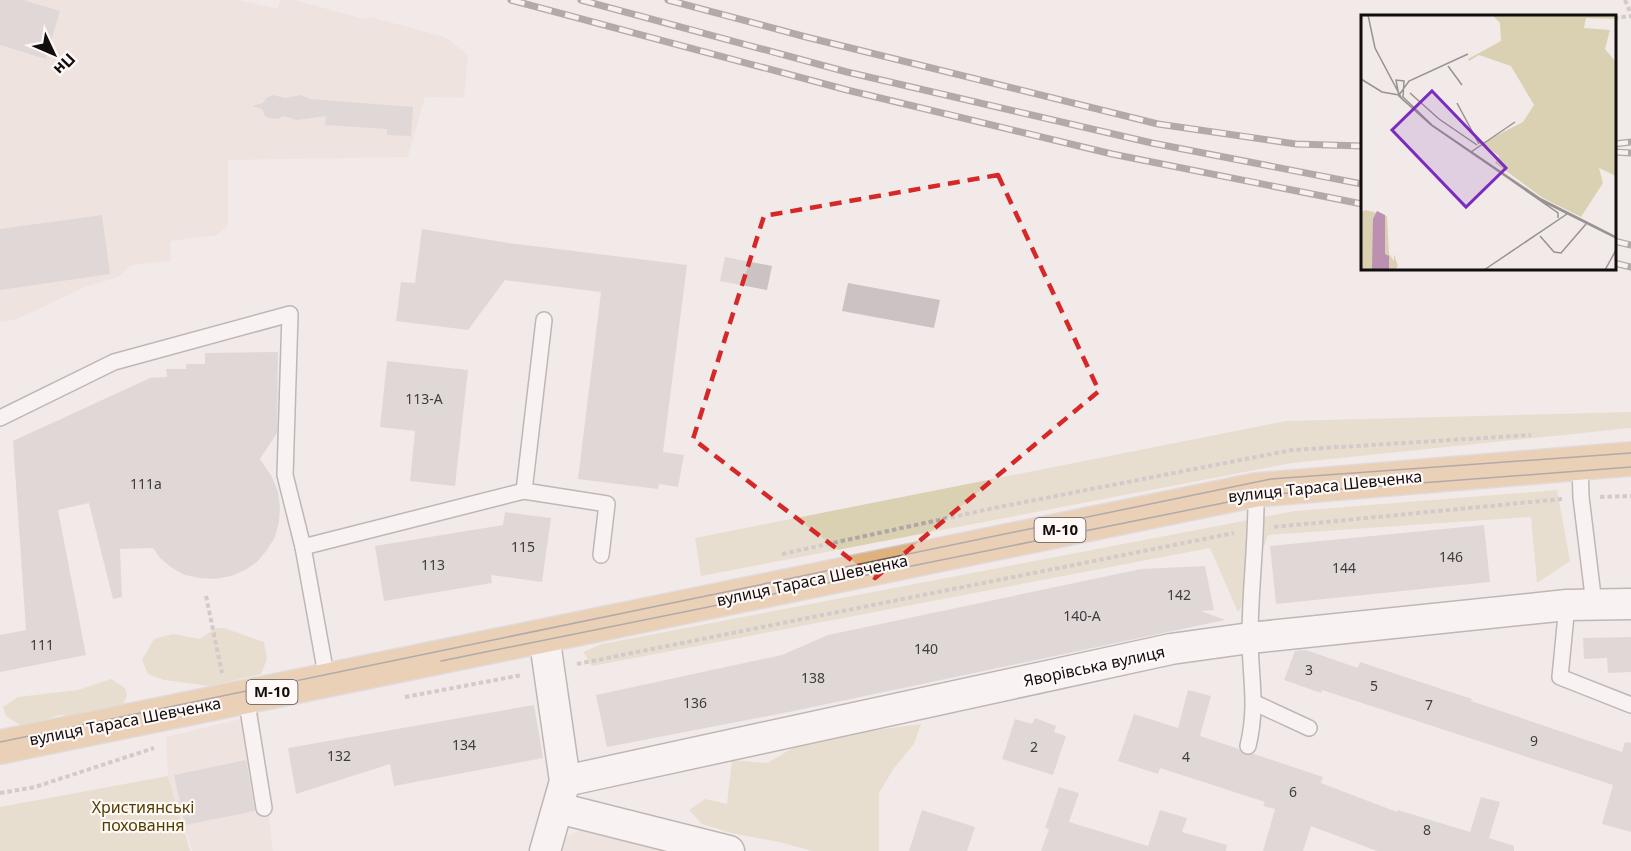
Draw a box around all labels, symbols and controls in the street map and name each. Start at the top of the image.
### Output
inset map [1361,15,1616,270]
north arrow [24,24,84,84]
text: Пн [49,49,81,80]
house number: 113-А [405,389,443,408]
street label: вулиця Тараса Шевченка [1227,465,1423,507]
house number: 111а [130,474,162,493]
road number: М-10 [1034,518,1086,542]
house number: 115 [511,537,535,556]
house number: 146 [1439,547,1463,566]
street label: вулиця Тараса Шевченка [714,549,910,611]
house number: 113 [421,555,445,574]
house number: 144 [1332,558,1356,577]
house number: 142 [1167,585,1191,604]
house number: 140-А [1063,606,1101,625]
house number: 111 [30,635,54,654]
house number: 140 [914,639,938,658]
street label: Яворівська вулиця [1021,640,1167,692]
house number: 3 [1305,660,1313,679]
house number: 138 [801,668,825,687]
house number: 5 [1370,676,1378,695]
road number: М-10 [246,680,298,704]
street label: вулиця Тараса Шевченка [27,692,223,750]
house number: 136 [683,693,707,712]
house number: 7 [1425,695,1433,714]
house number: 9 [1530,731,1538,750]
house number: 134 [452,735,476,754]
house number: 2 [1030,737,1038,756]
house number: 132 [327,746,351,765]
house number: 4 [1182,747,1190,766]
house number: 6 [1289,782,1297,801]
park label: Християнські поховання [92,796,194,836]
house number: 8 [1423,820,1431,839]

